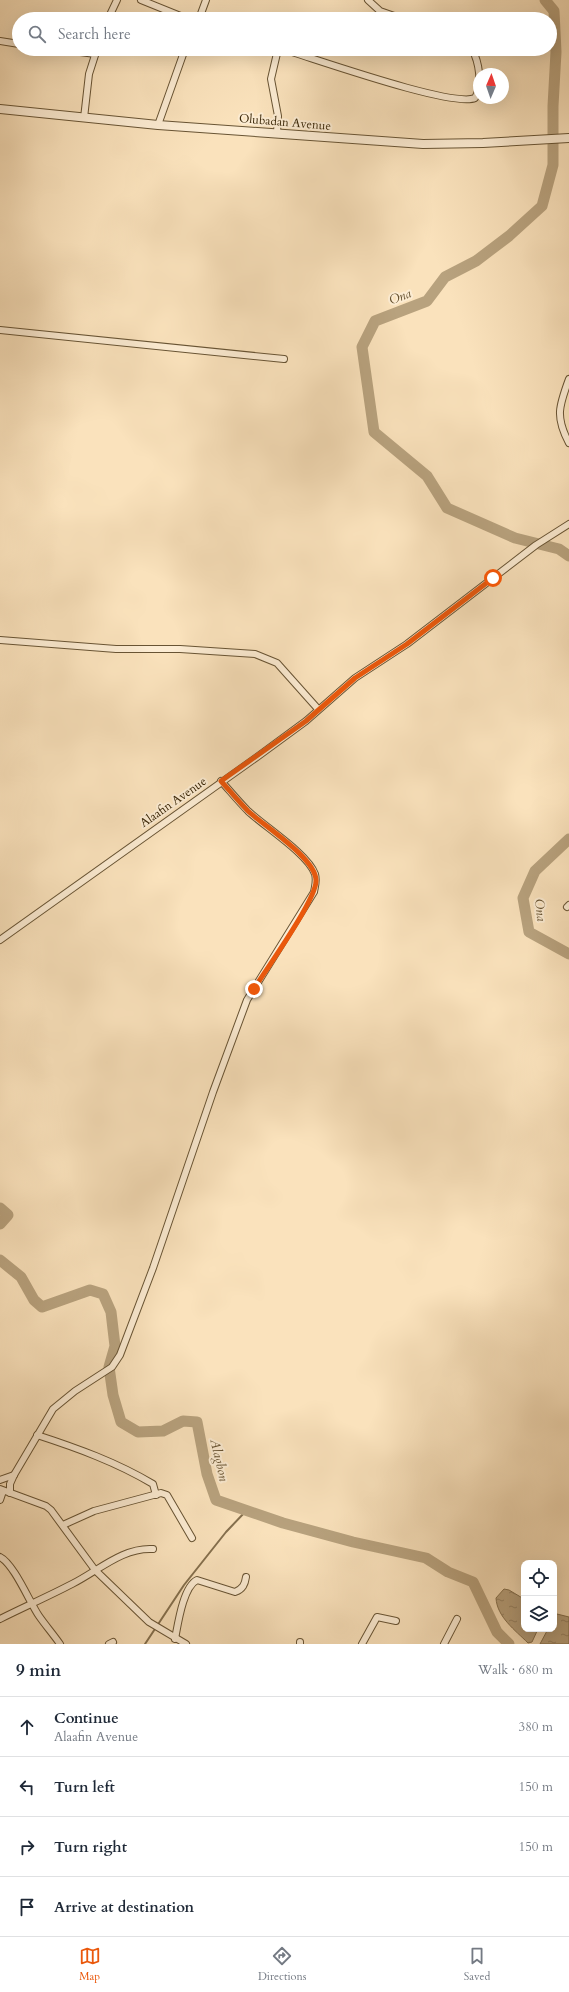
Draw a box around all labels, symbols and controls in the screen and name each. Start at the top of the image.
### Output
search box [12,12,557,56]
icon: search [26,23,48,45]
text: Search here [58,24,131,44]
north arrow [473,68,509,104]
street label: Olubadan Avenue [238,110,332,134]
water label: Ona [386,285,414,309]
route start [484,569,502,587]
street label: Alaafin Avenue [137,773,209,831]
water label: Ona [530,898,550,922]
route end [245,980,263,998]
water label: Alagbon [205,1436,233,1484]
map controls [521,1560,557,1632]
button: locate [521,1560,557,1596]
button: layers [521,1596,557,1632]
text: 9 min [16,1659,61,1682]
text: Walk · 680 m [478,1661,553,1679]
text: Continue [54,1708,119,1728]
icon: ahead [16,1716,38,1738]
text: 380 m [519,1718,553,1736]
text: Alaafin Avenue [54,1728,138,1746]
icon: left [16,1776,38,1798]
text: Turn left [54,1777,115,1797]
text: 150 m [519,1778,553,1796]
icon: right [16,1836,38,1858]
text: Turn right [54,1837,127,1857]
text: 150 m [519,1838,553,1856]
icon: arrive [16,1896,38,1918]
text: Arrive at destination [54,1897,194,1917]
tab: Map [79,1945,101,1984]
tab: Directions [258,1945,306,1984]
tab: Saved [464,1945,490,1984]

